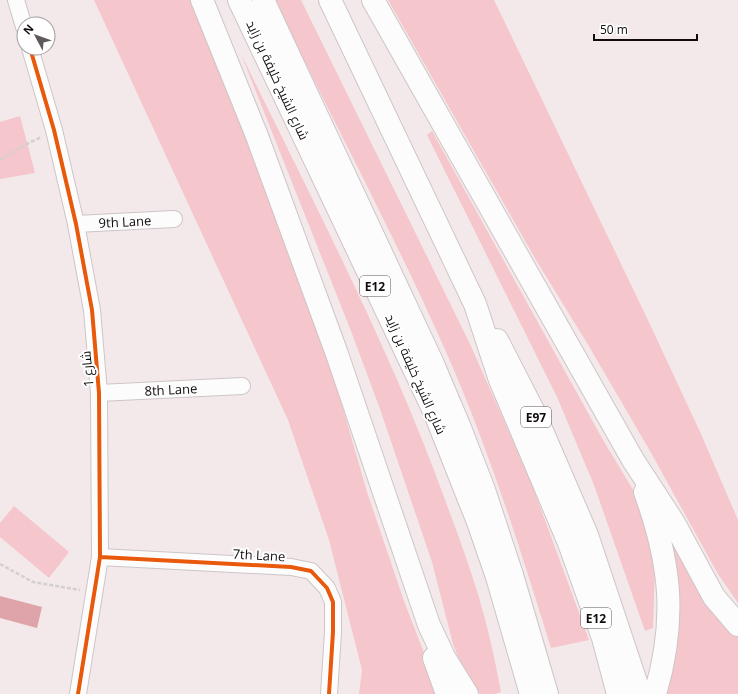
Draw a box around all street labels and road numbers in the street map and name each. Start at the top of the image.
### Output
street label: شارع الشيخ خليفة بن زايد [242,17,314,143]
street label: 9th Lane [98,211,152,232]
road number: E12 [360,276,390,296]
street label: شارع الشيخ خليفة بن زايد [381,311,451,437]
street label: شارع 1 [76,350,98,388]
street label: 8th Lane [144,379,198,400]
road number: E97 [521,407,551,427]
street label: 7th Lane [232,545,286,565]
road number: E12 [581,608,611,628]

